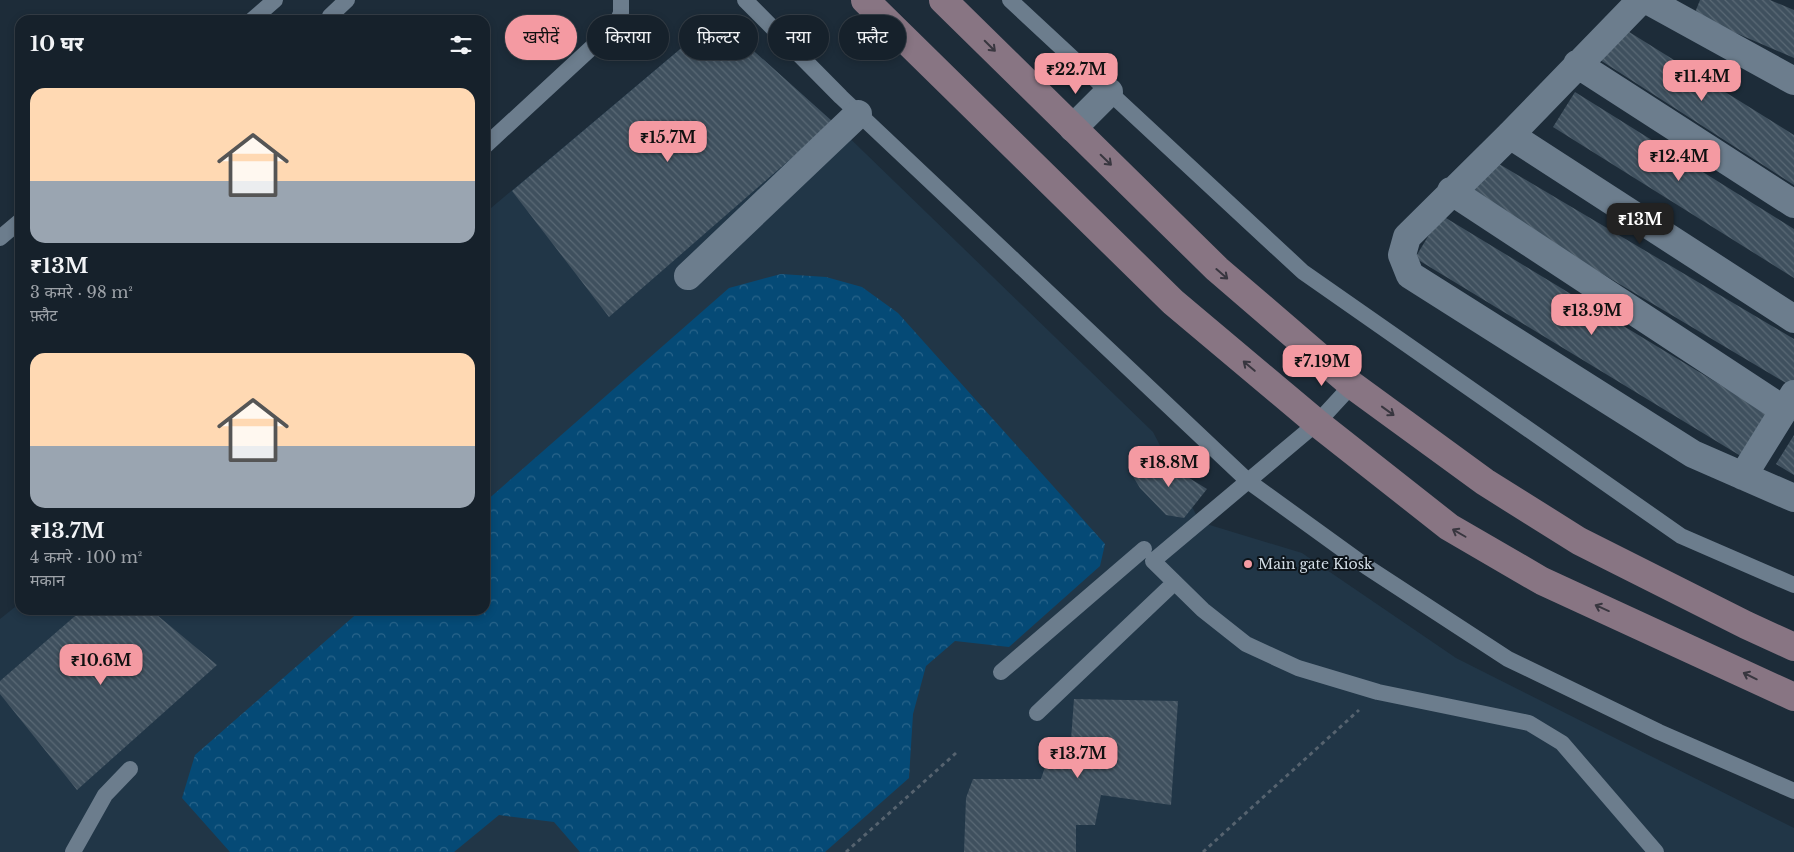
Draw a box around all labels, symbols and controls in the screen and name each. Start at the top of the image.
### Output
chip: खरीदें [505,15,577,60]
chip: किराया [587,15,669,60]
chip: फ़िल्टर [679,15,758,60]
chip: नया [768,15,829,60]
chip: फ़्लैट [839,15,906,60]
text: 10 घर [30,31,83,57]
icon: filters [447,31,475,59]
one-way arrow [984,40,996,53]
pin: ₹22.7M [1035,52,1117,95]
text: ₹22.7M [1046,59,1106,79]
pin: ₹11.4M [1661,59,1743,102]
text: ₹11.4M [1674,66,1730,86]
icon: home [208,120,298,210]
pin: ₹15.7M [627,120,709,163]
text: ₹15.7M [640,127,696,147]
pin: ₹12.4M [1638,140,1720,182]
text: ₹12.4M [1649,146,1709,166]
one-way arrow [1100,154,1112,166]
pin: ₹13M [1610,202,1670,245]
text: ₹13M [1618,209,1662,229]
text: ₹13M [30,253,89,279]
one-way arrow [1216,268,1229,279]
text: 3 कमरे · 98 m² [30,282,133,302]
pin: ₹13.9M [1551,294,1633,336]
text: ₹13.9M [1562,300,1622,320]
text: फ़्लैट [30,305,58,325]
pin: ₹7.19M [1281,344,1363,387]
text: ₹7.19M [1294,351,1350,371]
one-way arrow [1243,361,1256,372]
icon: home [208,385,298,475]
one-way arrow [1380,406,1394,416]
pin: ₹18.8M [1128,446,1210,488]
text: ₹18.8M [1140,452,1198,472]
text: ₹13.7M [30,518,105,544]
one-way arrow [1452,527,1466,537]
text: 4 कमरे · 100 m² [30,547,142,567]
place label: Main gate Kiosk [1258,555,1373,573]
marker: Main gate Kiosk [1242,558,1254,570]
text: मकान [30,570,65,590]
one-way arrow [1595,603,1610,613]
pin: ₹10.6M [60,644,142,686]
text: ₹10.6M [71,650,131,670]
one-way arrow [1743,670,1758,680]
pin: ₹13.7M [1037,736,1119,779]
text: ₹13.7M [1049,743,1107,763]

